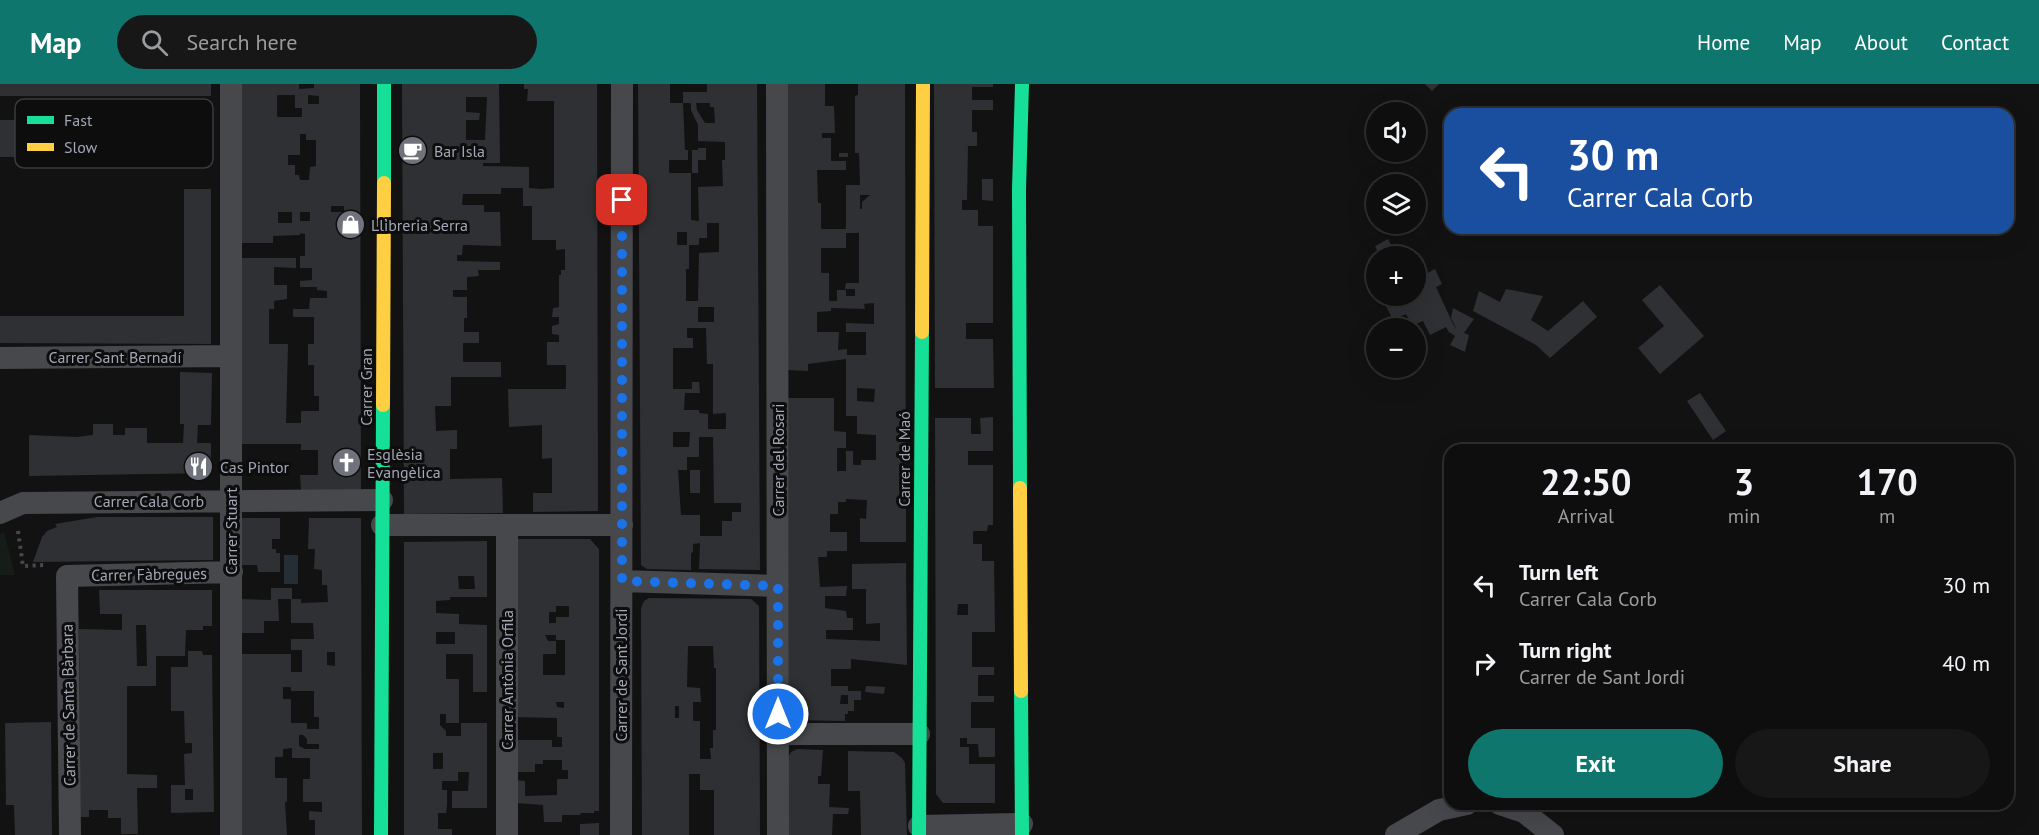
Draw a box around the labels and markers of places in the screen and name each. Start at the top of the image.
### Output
cafe icon: Bar Isla [397,135,429,167]
place label: Bar Isla [434,141,485,161]
pin [596,174,647,225]
shop icon: Llibreria Serra [334,209,366,241]
place label: Llibreria Serra [371,215,468,235]
place label: Esglèsia Evangèlica [367,444,441,482]
church icon: Esglèsia Evangèlica [330,447,362,479]
restaurant icon: Cas Pintor [183,451,215,483]
place label: Cas Pintor [220,457,290,477]

